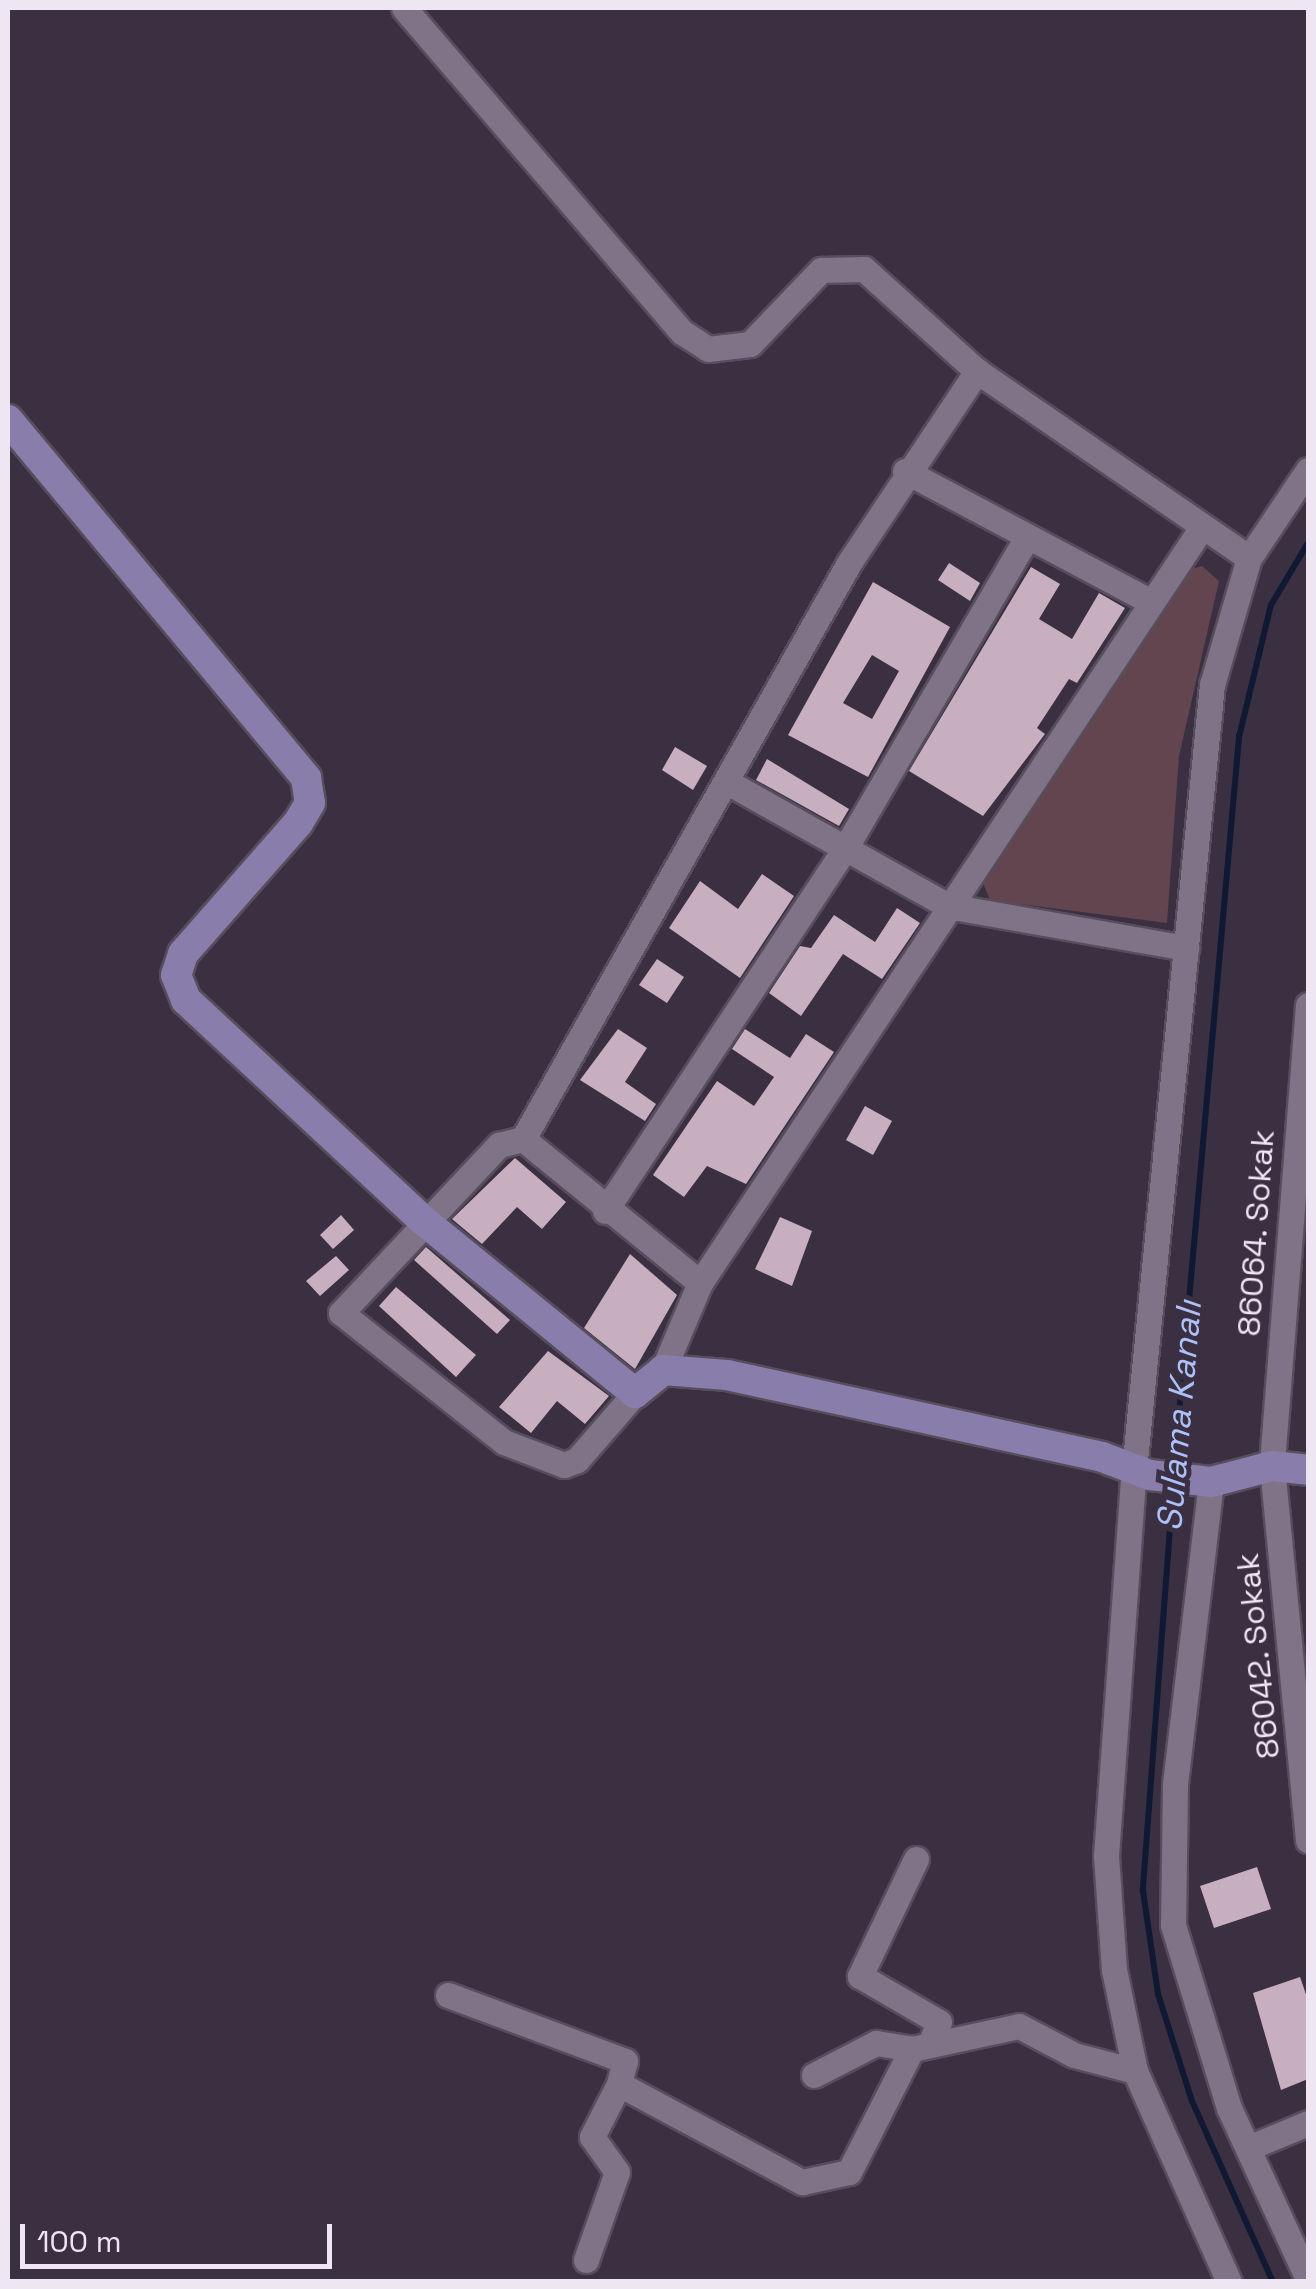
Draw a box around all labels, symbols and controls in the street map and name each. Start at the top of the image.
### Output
street label: 86064. Sokak [1230,1128,1282,1338]
water label: Sulama Kanalı [1148,1299,1210,1533]
street label: 86042. Sokak [1228,1551,1288,1761]
scale bar [25,2204,338,2266]
text: 100 m [37,2222,122,2261]

